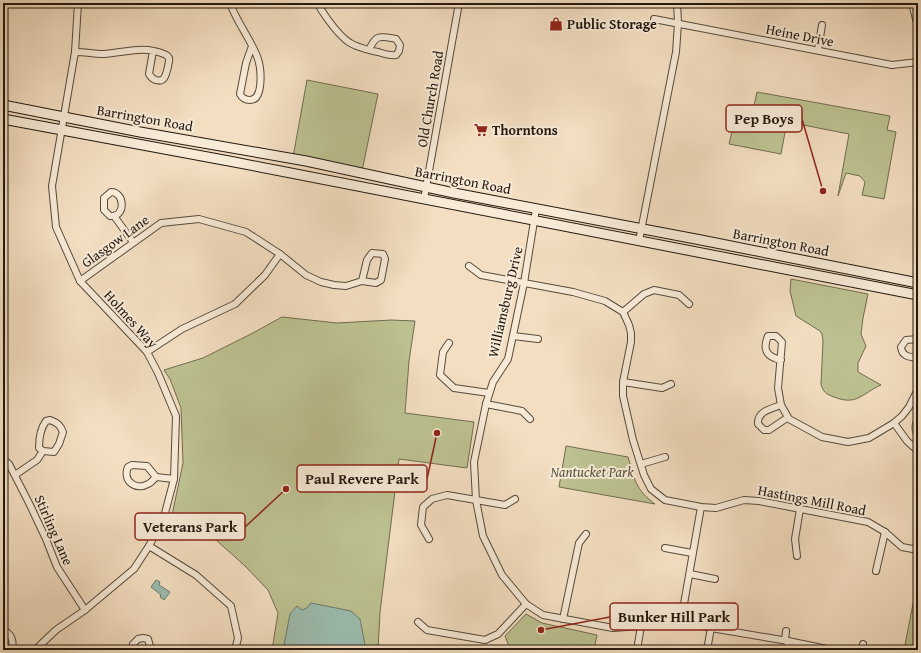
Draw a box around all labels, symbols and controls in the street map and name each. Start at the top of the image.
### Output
place label: Public Storage [567,14,657,34]
shop icon: Public Storage [548,16,564,32]
street label: Heine Drive [764,19,836,51]
street label: Old Church Road [412,49,448,149]
street label: Barrington Road [95,100,195,136]
callout: Pep Boys [726,105,802,132]
text: Pep Boys [734,108,794,129]
place label: Thorntons [492,120,558,140]
supermarket icon: Thorntons [473,122,489,138]
street label: Barrington Road [413,161,513,199]
street label: Glasgow Lane [77,209,153,272]
street label: Barrington Road [731,223,831,261]
street label: Williamsburg Drive [483,244,528,359]
street label: Holmes Way [99,286,163,352]
park label: Nantucket Park [550,462,634,482]
callout: Paul Revere Park [297,465,427,492]
text: Paul Revere Park [305,468,419,489]
street label: Hastings Mill Road [756,480,868,520]
street label: Stirling Lane [30,492,79,569]
callout: Veterans Park [135,513,245,540]
text: Veterans Park [143,516,238,537]
callout: Bunker Hill Park [610,603,738,630]
text: Bunker Hill Park [618,606,730,627]

